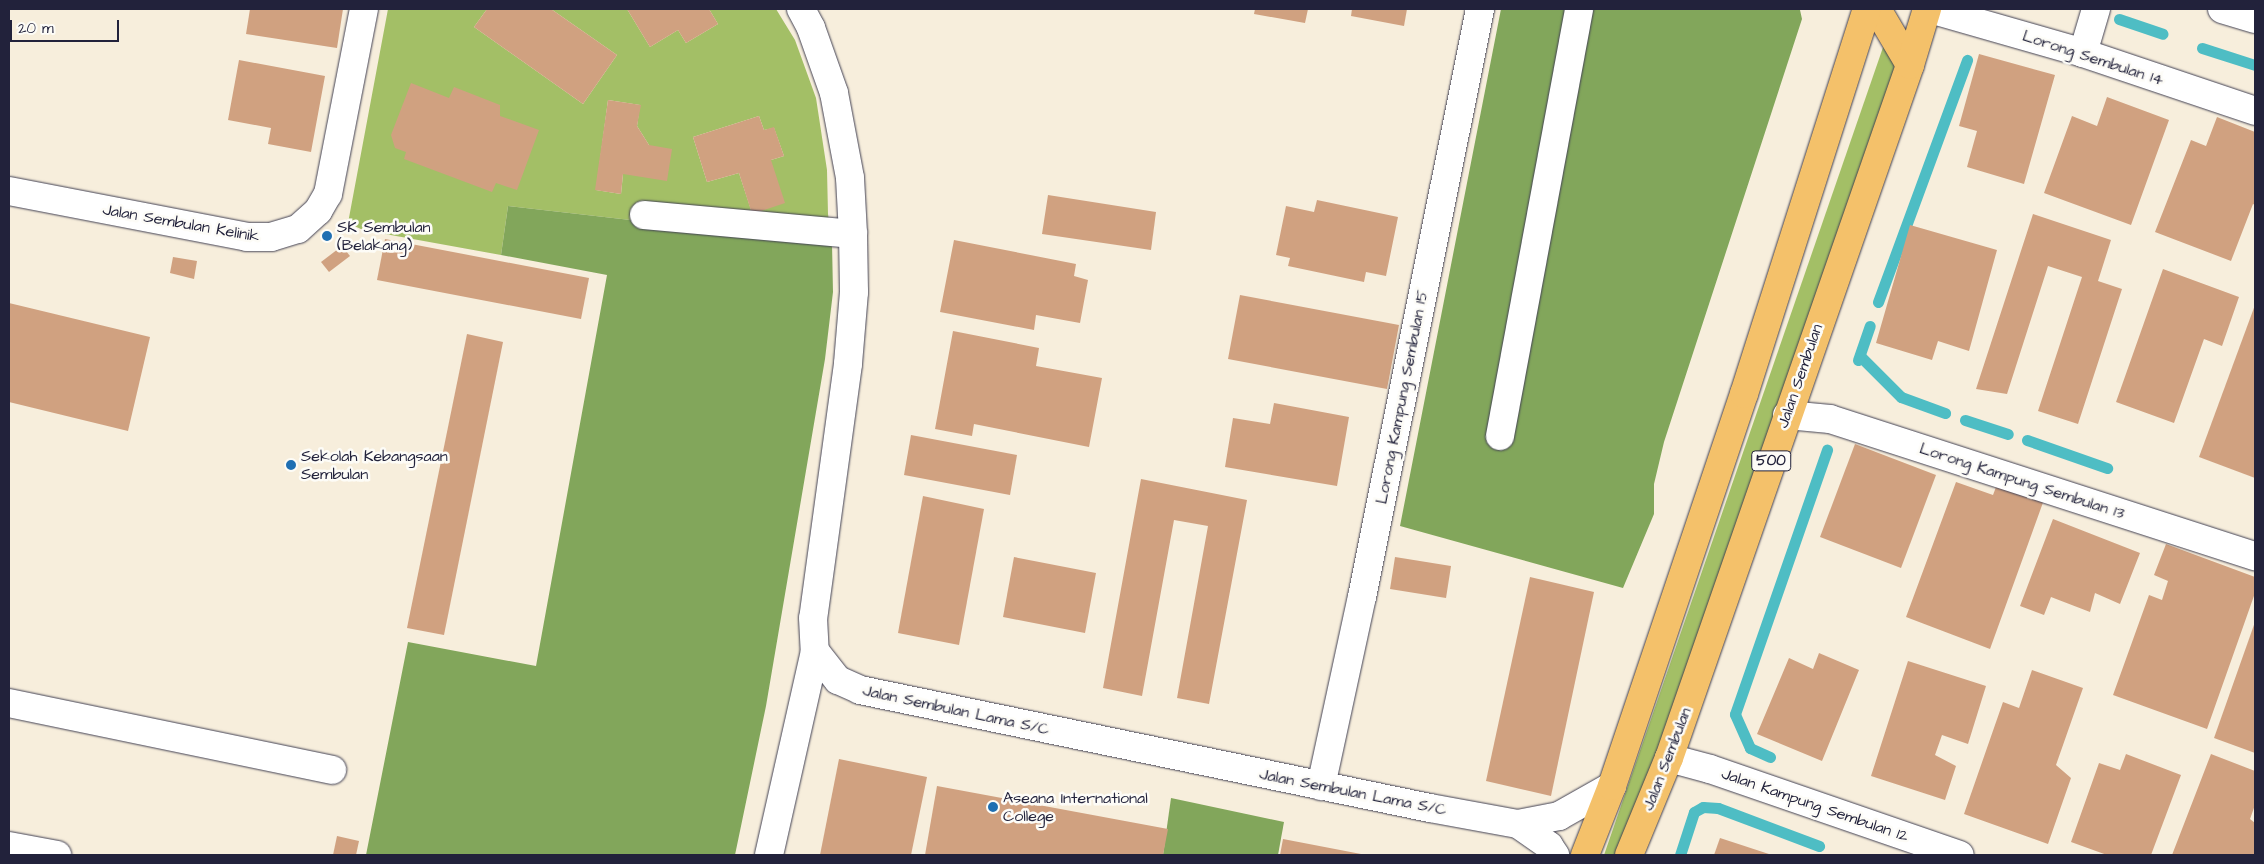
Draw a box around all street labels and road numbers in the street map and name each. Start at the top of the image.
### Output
street label: Lorong Sembulan 14 [2020,26,2166,90]
street label: Jalan Sembulan Kelinik [101,200,261,246]
street label: Lorong Kampung Sembulan 15 [1372,288,1432,506]
street label: Jalan Sembulan [1773,321,1827,431]
street label: Lorong Kampung Sembulan 13 [1917,439,2127,523]
road number: 500 [1751,448,1791,474]
street label: Jalan Sembulan Lama S/C [861,681,1051,739]
street label: Jalan Sembulan [1639,705,1695,813]
street label: Jalan Sembulan Lama S/C [1258,764,1448,820]
street label: Jalan Kampung Sembulan 12 [1719,764,1911,846]

